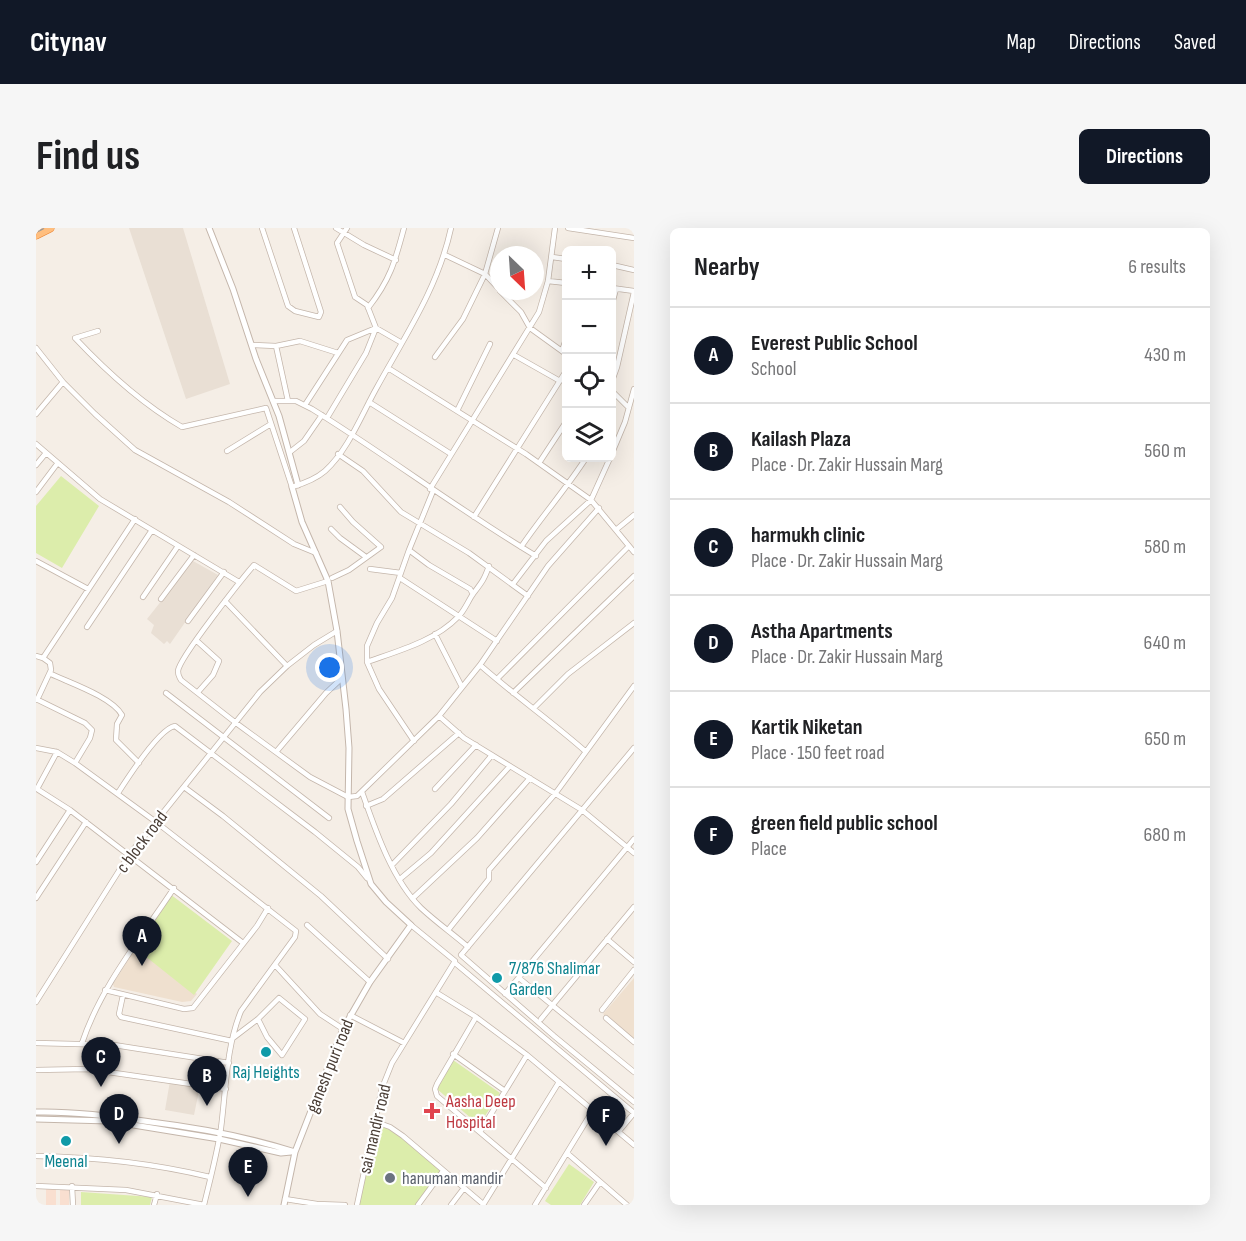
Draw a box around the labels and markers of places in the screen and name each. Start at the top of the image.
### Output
pin: A [122,916,162,966]
place label: 7/876 Shalimar Garden [509,958,600,1000]
marker: 7/876 Shalimar Garden [490,971,504,985]
pin: C [82,1038,120,1087]
marker: Raj Heights [259,1045,273,1059]
pin: B [188,1056,226,1106]
place label: Raj Heights [232,1062,300,1083]
place label: Aasha Deep Hospital [445,1091,516,1133]
pin: D [100,1094,139,1144]
pin: F [586,1096,626,1146]
marker: Aasha Deep Hospital [423,1102,441,1120]
marker: Meenal [59,1134,73,1148]
pin: E [228,1148,268,1197]
place label: Meenal [44,1151,88,1172]
place label: hanuman mandir [402,1168,503,1189]
marker: hanuman mandir [383,1171,397,1185]

